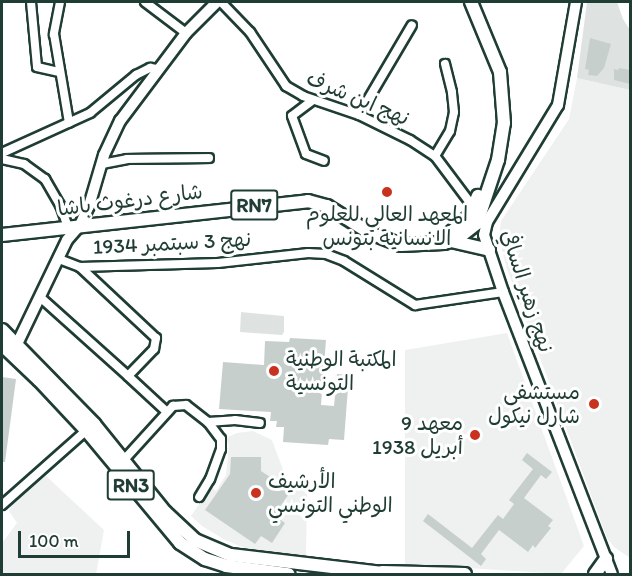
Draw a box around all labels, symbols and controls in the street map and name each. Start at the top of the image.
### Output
street label: نهج ابن شرف [303,65,413,131]
street label: شارع درغوث باشا [56,179,204,221]
marker: المعهد العالي للعلوم الانسانية بتونس [380,185,394,199]
road number: RN7 [230,188,278,222]
place label: المعهد العالي للعلوم الانسانية بتونس [306,201,468,251]
street label: نهج 3 سبتمبر 1934 [92,226,252,260]
street label: نهج زهير السافي [495,226,559,356]
place label: المكتبة الوطنية التونسية [286,346,397,396]
marker: المكتبة الوطنية التونسية [267,364,281,378]
place label: مستشفى شارل نيكول [488,379,580,429]
marker: مستشفى شارل نيكول [585,395,603,413]
place label: معهد 9 أبريل 1938 [372,410,463,460]
marker: معهد 9 أبريل 1938 [468,428,482,442]
road number: RN3 [106,468,156,502]
place label: الأرشيف الوطني التونسي [268,468,393,518]
marker: الأرشيف الوطني التونسي [249,486,263,500]
scale bar [21,519,134,557]
text: 100 m [29,530,79,552]

